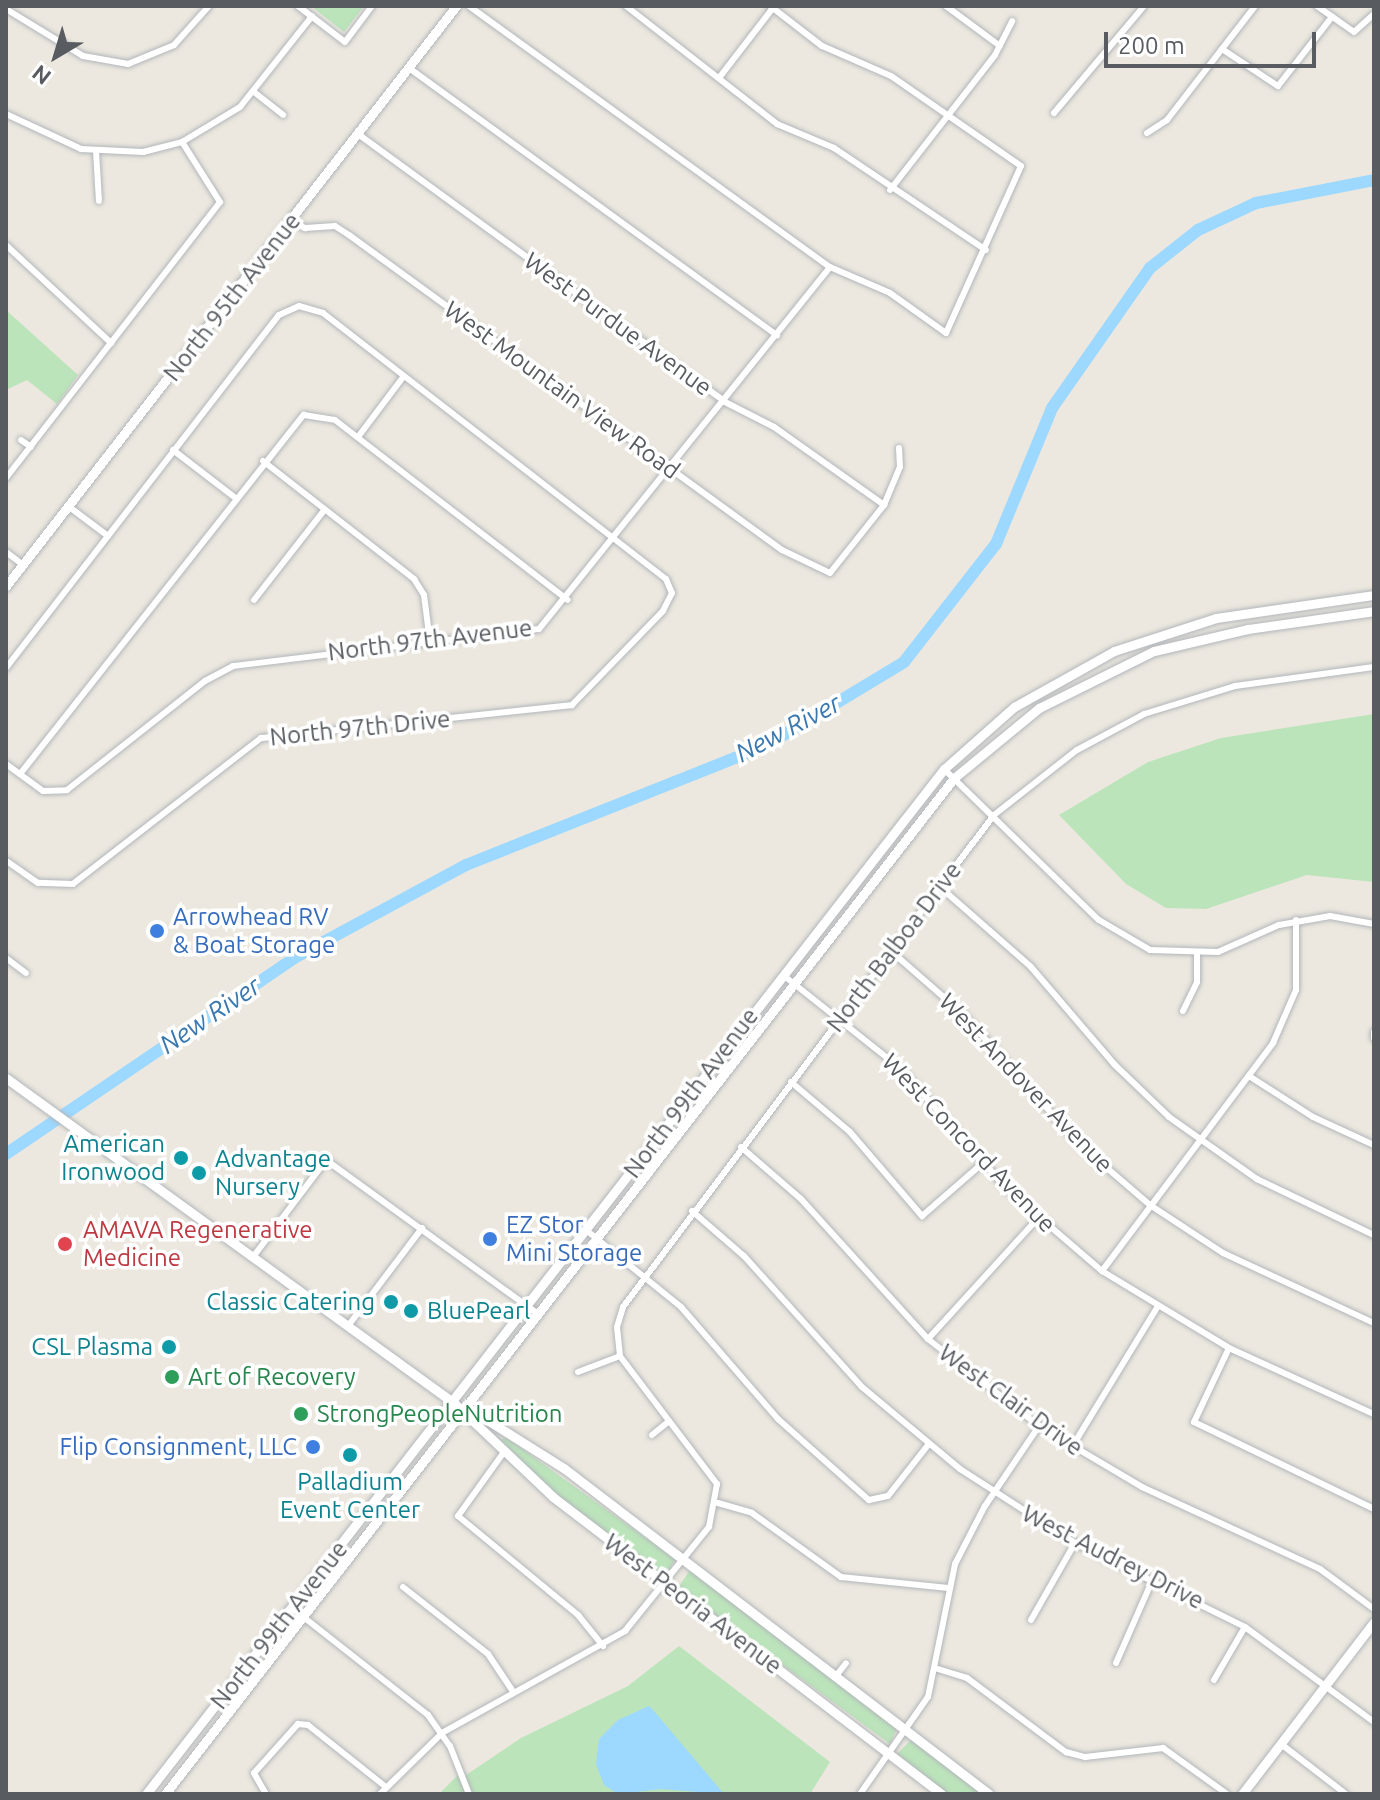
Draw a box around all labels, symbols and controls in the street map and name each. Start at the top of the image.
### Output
north arrow [16,16,96,96]
scale bar [1108,16,1320,66]
text: 200 m [1118,32,1185,59]
text: N [27,60,55,90]
street label: North 95th Avenue [157,207,307,387]
street label: West Purdue Avenue [519,246,717,402]
street label: West Mountain View Road [439,295,685,485]
street label: North 97th Avenue [326,613,534,667]
water label: New River [730,687,846,769]
street label: North 97th Drive [268,704,452,752]
street label: North Balboa Drive [821,856,967,1038]
place label: Arrowhead RV & Boat Storage [173,903,335,959]
marker: Arrowhead RV & Boat Storage [148,922,166,940]
water label: New River [154,970,266,1060]
street label: West Andover Avenue [933,987,1119,1179]
street label: North 99th Avenue [618,1002,764,1184]
street label: West Concord Avenue [876,1048,1062,1238]
place label: American Ironwood [61,1130,165,1186]
place label: Advantage Nursery [215,1145,331,1201]
marker: American Ironwood [172,1149,190,1167]
marker: Advantage Nursery [190,1164,208,1182]
place label: EZ Stor Mini Storage [506,1211,642,1267]
place label: AMAVA Regenerative Medicine [83,1216,313,1272]
marker: EZ Stor Mini Storage [481,1230,499,1248]
marker: AMAVA Regenerative Medicine [54,1233,76,1255]
place label: Classic Catering [206,1288,375,1316]
marker: Classic Catering [382,1293,400,1311]
place label: BluePearl [427,1297,530,1325]
marker: BluePearl [402,1302,420,1320]
place label: CSL Plasma [31,1333,153,1361]
marker: CSL Plasma [160,1338,178,1356]
street label: West Clair Drive [933,1338,1089,1462]
place label: Art of Recovery [188,1363,356,1391]
marker: Art of Recovery [163,1368,181,1386]
place label: StrongPeopleNutrition [317,1400,563,1428]
marker: StrongPeopleNutrition [292,1405,310,1423]
place label: Flip Consignment, LLC [59,1433,297,1461]
marker: Flip Consignment, LLC [304,1438,322,1456]
marker: Palladium Event Center [341,1446,359,1464]
place label: Palladium Event Center [280,1468,420,1524]
street label: West Audrey Drive [1017,1499,1209,1615]
street label: West Peoria Avenue [598,1528,788,1680]
street label: North 99th Avenue [204,1535,354,1715]

